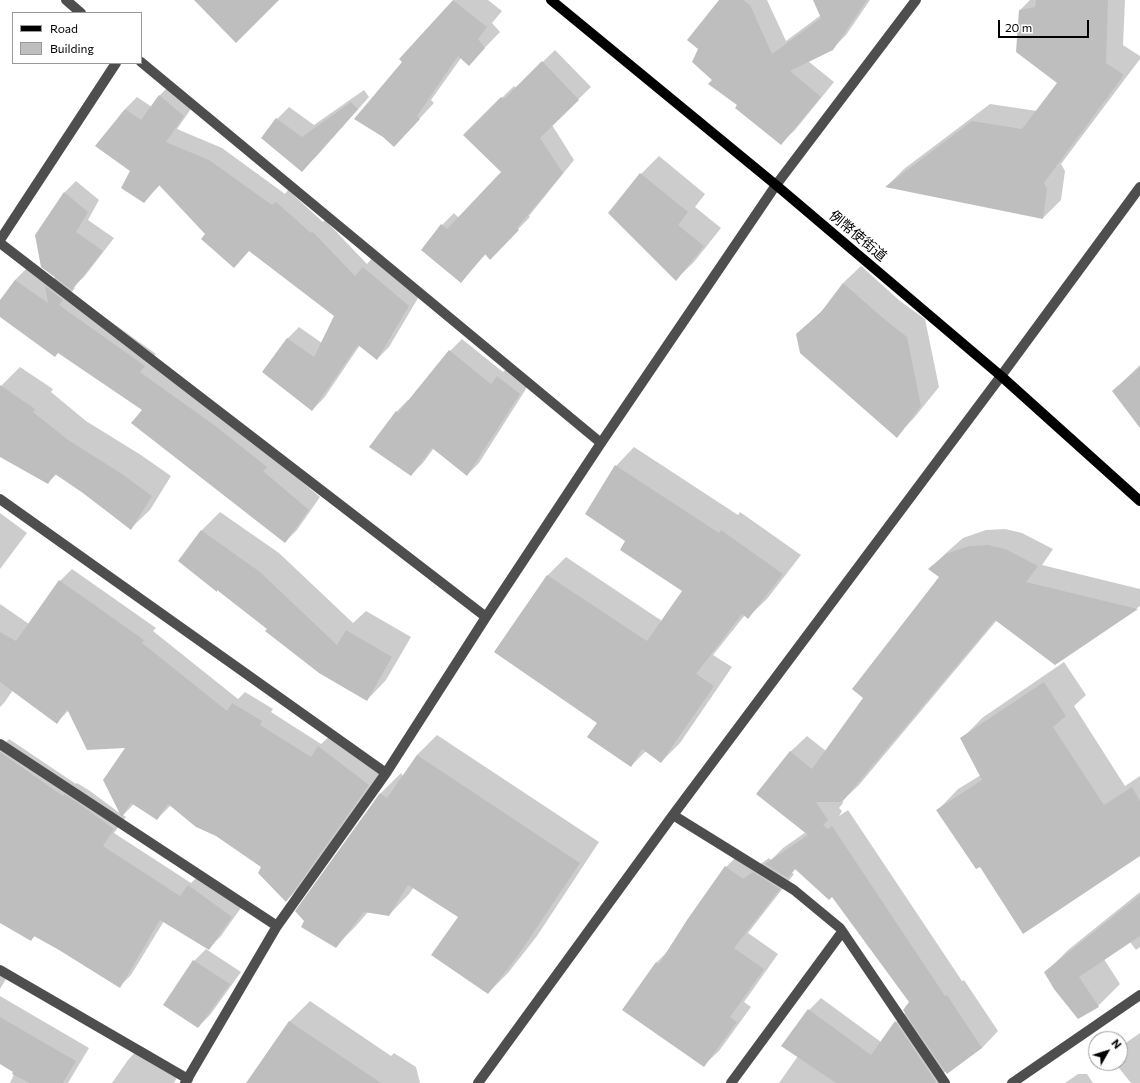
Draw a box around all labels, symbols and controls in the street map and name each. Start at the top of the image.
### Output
legend [12,12,142,64]
scale bar [1000,12,1091,38]
text: 20 m [1005,20,1032,34]
text: Road [50,21,78,35]
text: Building [50,41,94,55]
street label: 例幣使街道 [826,207,890,265]
north arrow [1088,1031,1128,1071]
text: N [1109,1036,1125,1051]

